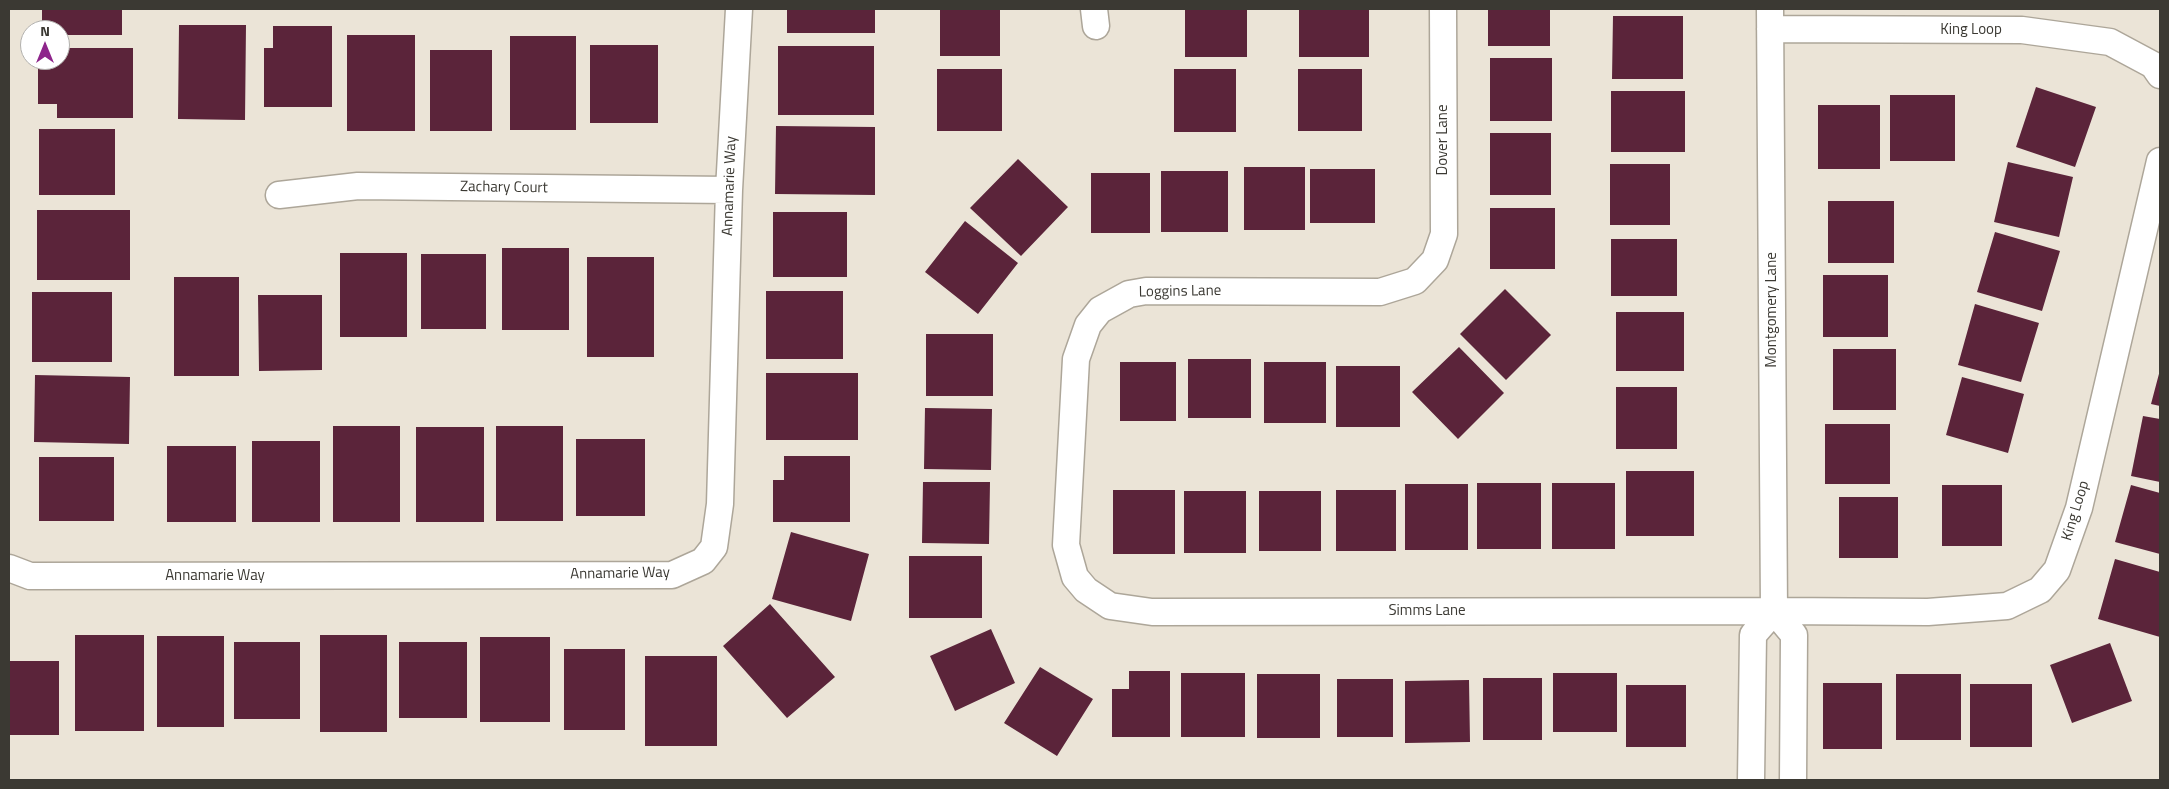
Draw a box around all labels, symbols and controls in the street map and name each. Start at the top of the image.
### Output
north arrow [20,20,70,70]
text: N [40,20,50,41]
street label: King Loop [1940,21,2002,39]
street label: Dover Lane [1434,105,1452,175]
street label: Annamarie Way [719,136,741,236]
street label: Zachary Court [460,178,548,198]
street label: Montgomery Lane [1763,252,1781,368]
street label: Loggins Lane [1139,282,1221,302]
street label: King Loop [2058,479,2094,543]
street label: Annamarie Way [570,564,670,584]
street label: Annamarie Way [165,567,265,585]
street label: Simms Lane [1388,602,1466,620]

